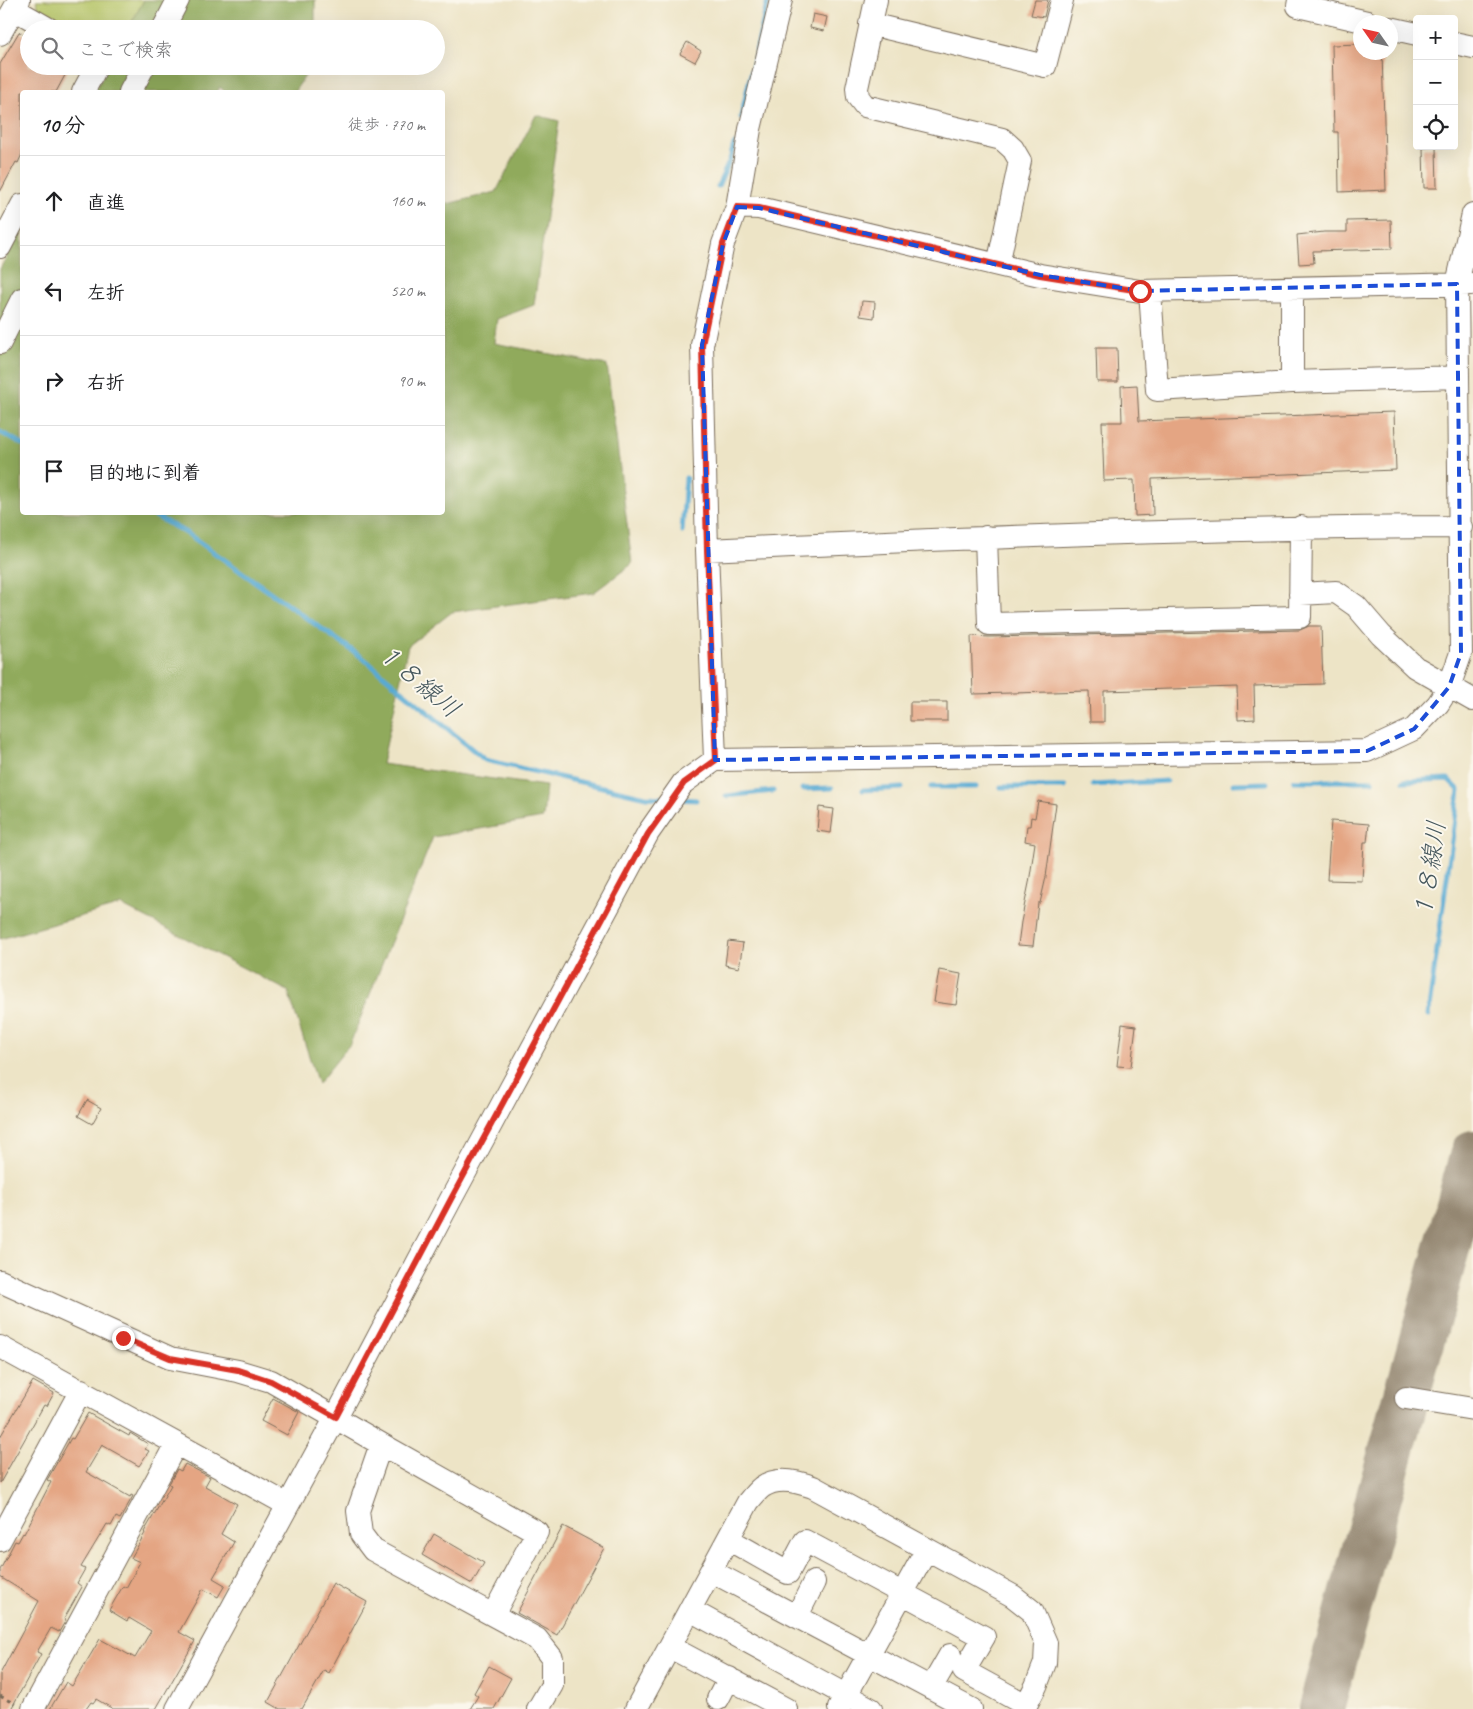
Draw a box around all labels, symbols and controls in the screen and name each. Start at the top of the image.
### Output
north arrow [1353,15,1398,60]
map controls [1413,15,1458,150]
button: + [1413,15,1458,60]
search box [20,20,445,75]
icon: search [38,34,66,62]
text: ここで検索 [78,38,173,62]
button: − [1413,60,1458,105]
button: locate [1413,105,1458,150]
text: 10 分 [40,112,85,138]
text: 徒歩 · 770 m [348,115,425,135]
icon: ahead [40,187,68,215]
text: 直進 [87,191,125,215]
text: 160 m [391,191,425,211]
icon: left [40,277,68,305]
route start [1129,280,1152,303]
text: 左折 [87,281,125,305]
text: 520 m [391,281,425,301]
icon: right [40,367,68,395]
text: 右折 [87,371,125,395]
text: 90 m [398,371,425,391]
icon: arrive [40,457,68,485]
text: 目的地に到着 [87,461,201,485]
water label: １８線川 [370,636,467,725]
water label: １８線川 [1407,818,1453,922]
route end [112,1327,135,1350]

